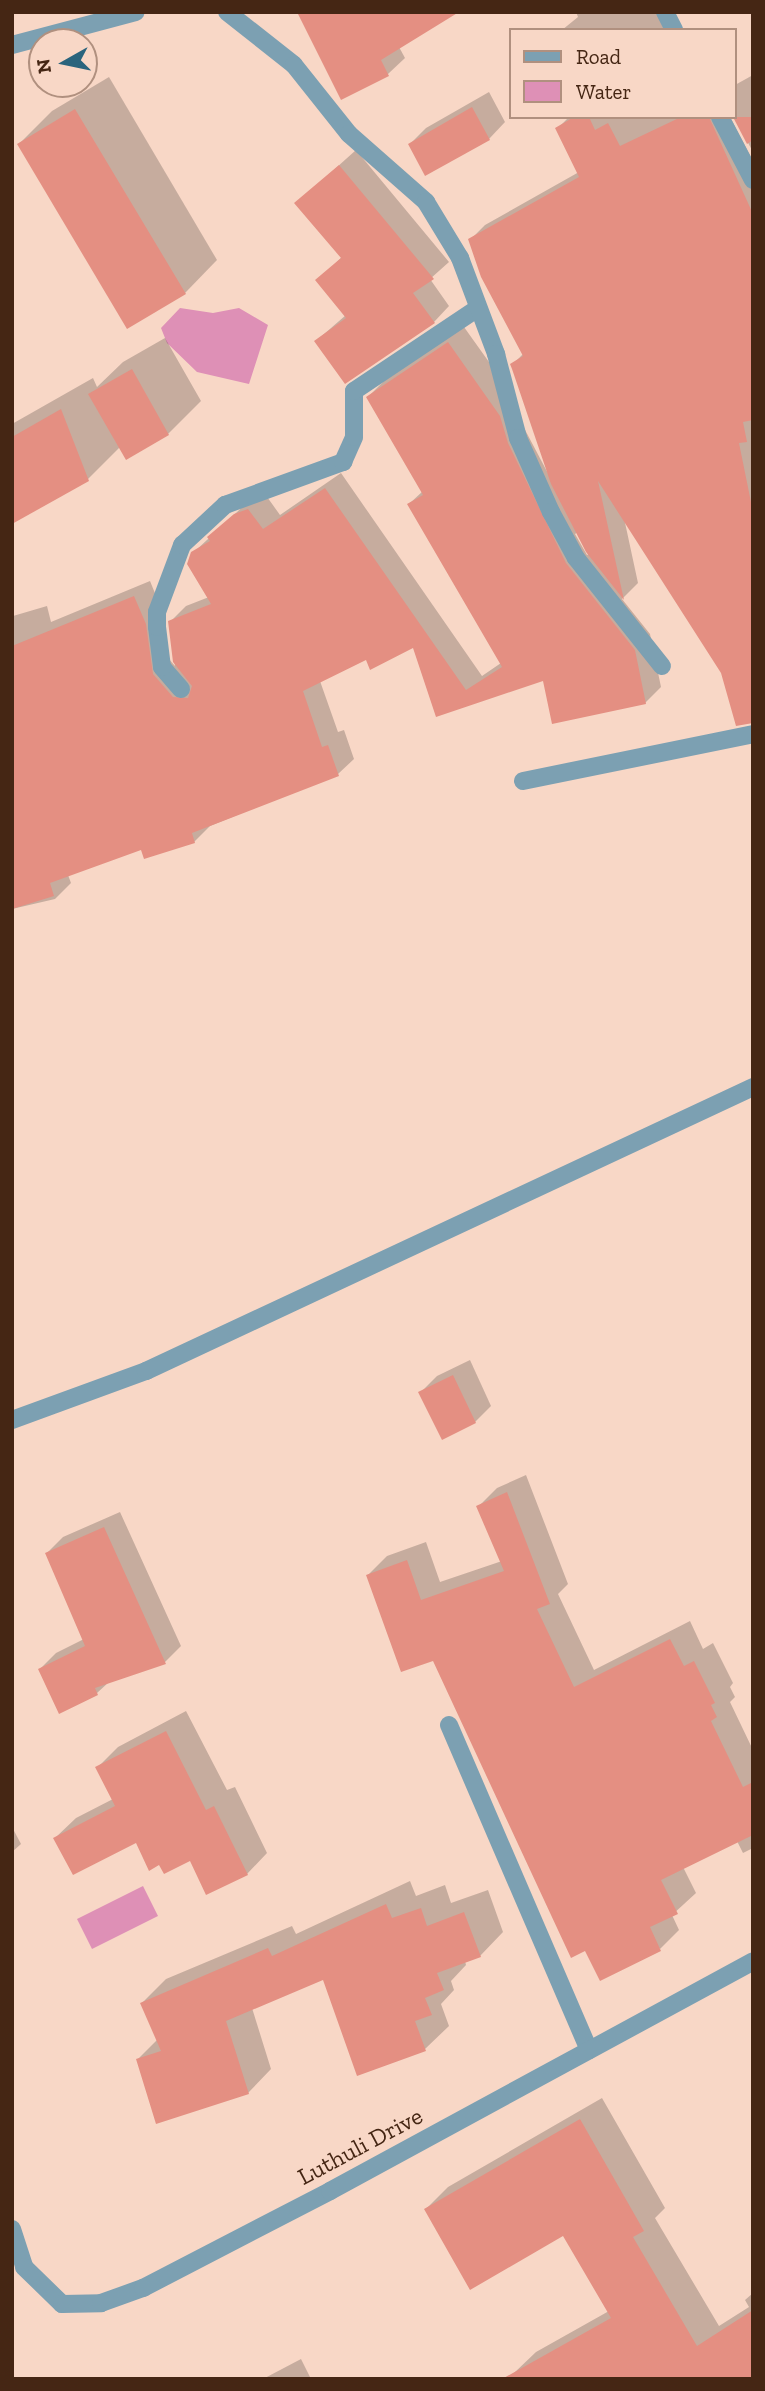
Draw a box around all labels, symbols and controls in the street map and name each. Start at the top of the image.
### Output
north arrow [28,28,98,98]
legend [510,28,737,119]
text: Road [576,44,621,69]
text: N [31,57,56,75]
text: Water [576,79,631,104]
street label: Luthuli Drive [293,2101,427,2191]

